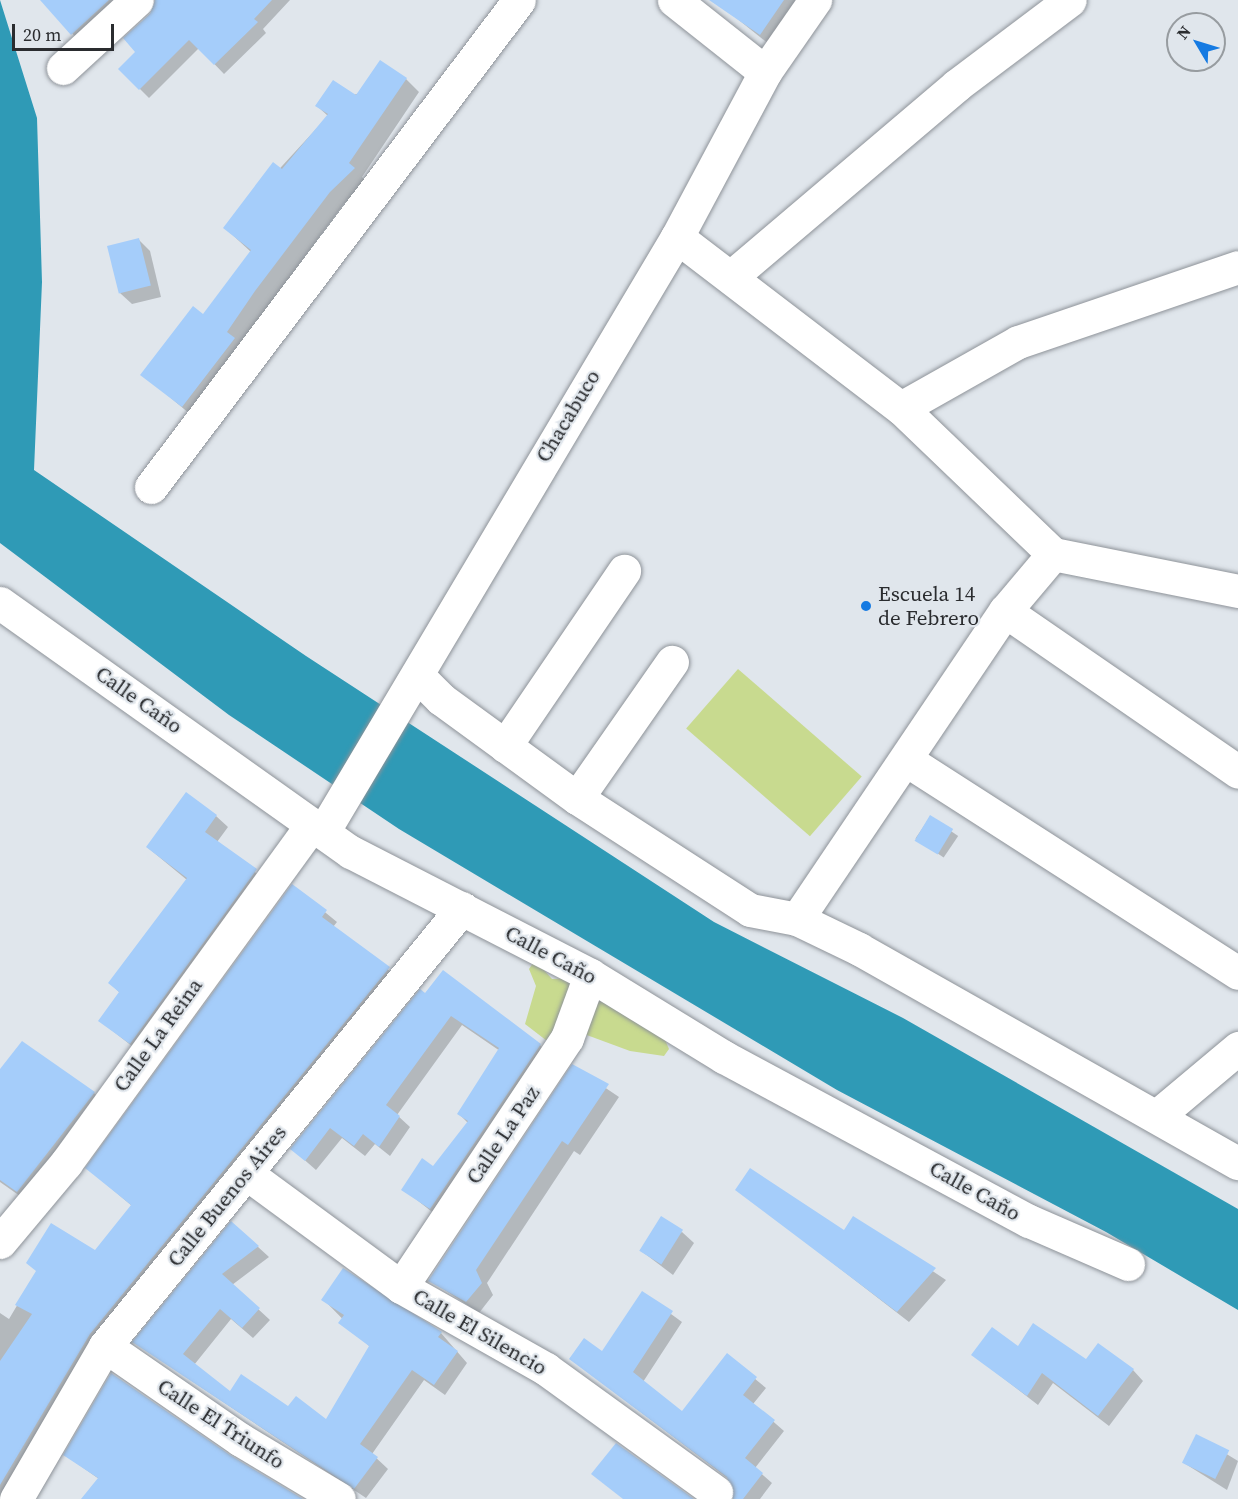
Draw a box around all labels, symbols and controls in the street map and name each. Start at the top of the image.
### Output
scale bar [15,12,117,50]
north arrow [1166,12,1226,72]
text: N [1171,21,1196,44]
text: 20 m [23,22,61,47]
street label: Chacabuco [531,365,605,467]
place label: Escuela 14 de Febrero [878,581,979,631]
marker: Escuela 14 de Febrero [859,599,873,613]
street label: Calle Caño [91,661,187,739]
street label: Calle Caño [501,920,601,990]
street label: Calle La Reina [108,973,208,1097]
street label: Calle La Paz [461,1081,545,1189]
street label: Calle Buenos Aires [162,1120,292,1272]
street label: Calle Caño [925,1156,1025,1226]
street label: Calle El Silencio [408,1283,552,1381]
street label: Calle El Triunfo [153,1373,289,1475]

